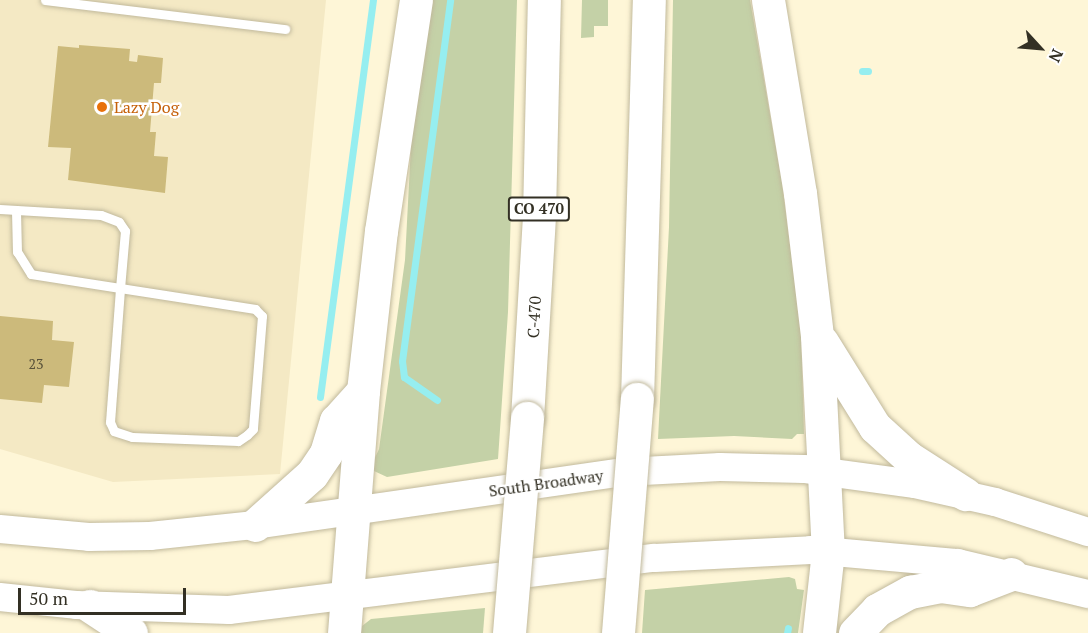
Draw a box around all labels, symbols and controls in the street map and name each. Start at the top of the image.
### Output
north arrow [1010,18,1070,78]
text: N [1044,46,1069,66]
place label: Lazy Dog [114,97,179,117]
marker: Lazy Dog [95,100,109,114]
road number: CO 470 [508,197,570,221]
street label: C-470 [523,295,545,339]
house number: 23 [29,356,43,372]
street label: South Broadway [488,465,604,501]
scale bar [21,576,189,614]
text: 50 m [29,586,68,610]

